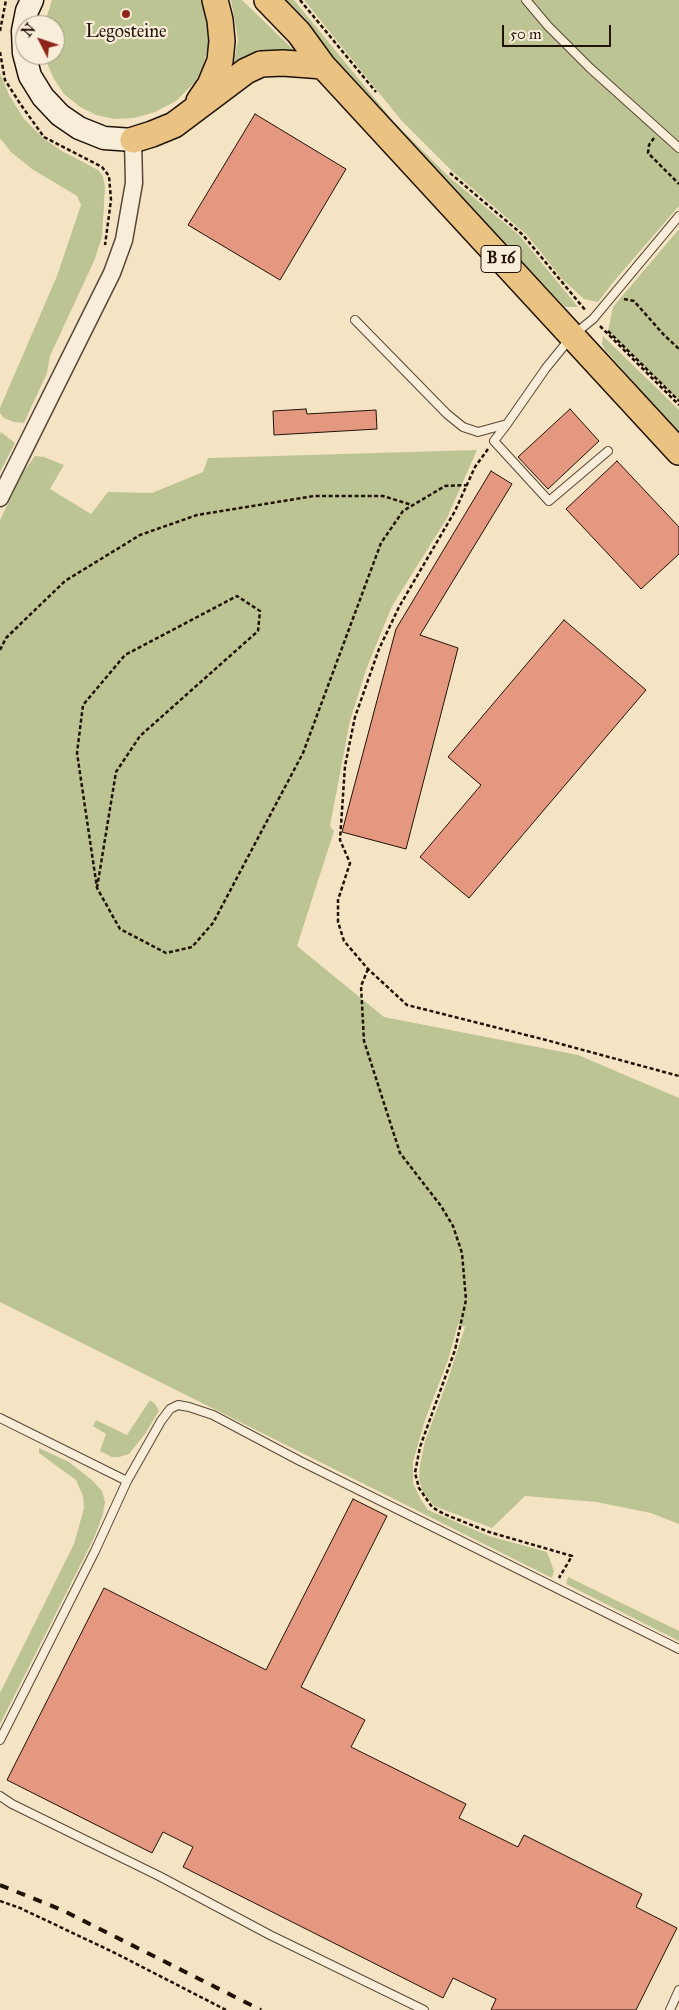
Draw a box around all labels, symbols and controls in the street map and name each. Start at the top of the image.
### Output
marker: Legosteine [120,8,132,20]
north arrow [15,15,65,65]
scale bar [504,15,613,47]
text: N [19,20,39,41]
place label: Legosteine [85,22,167,44]
text: 50 m [510,25,542,43]
road number: B 16 [481,245,521,272]

